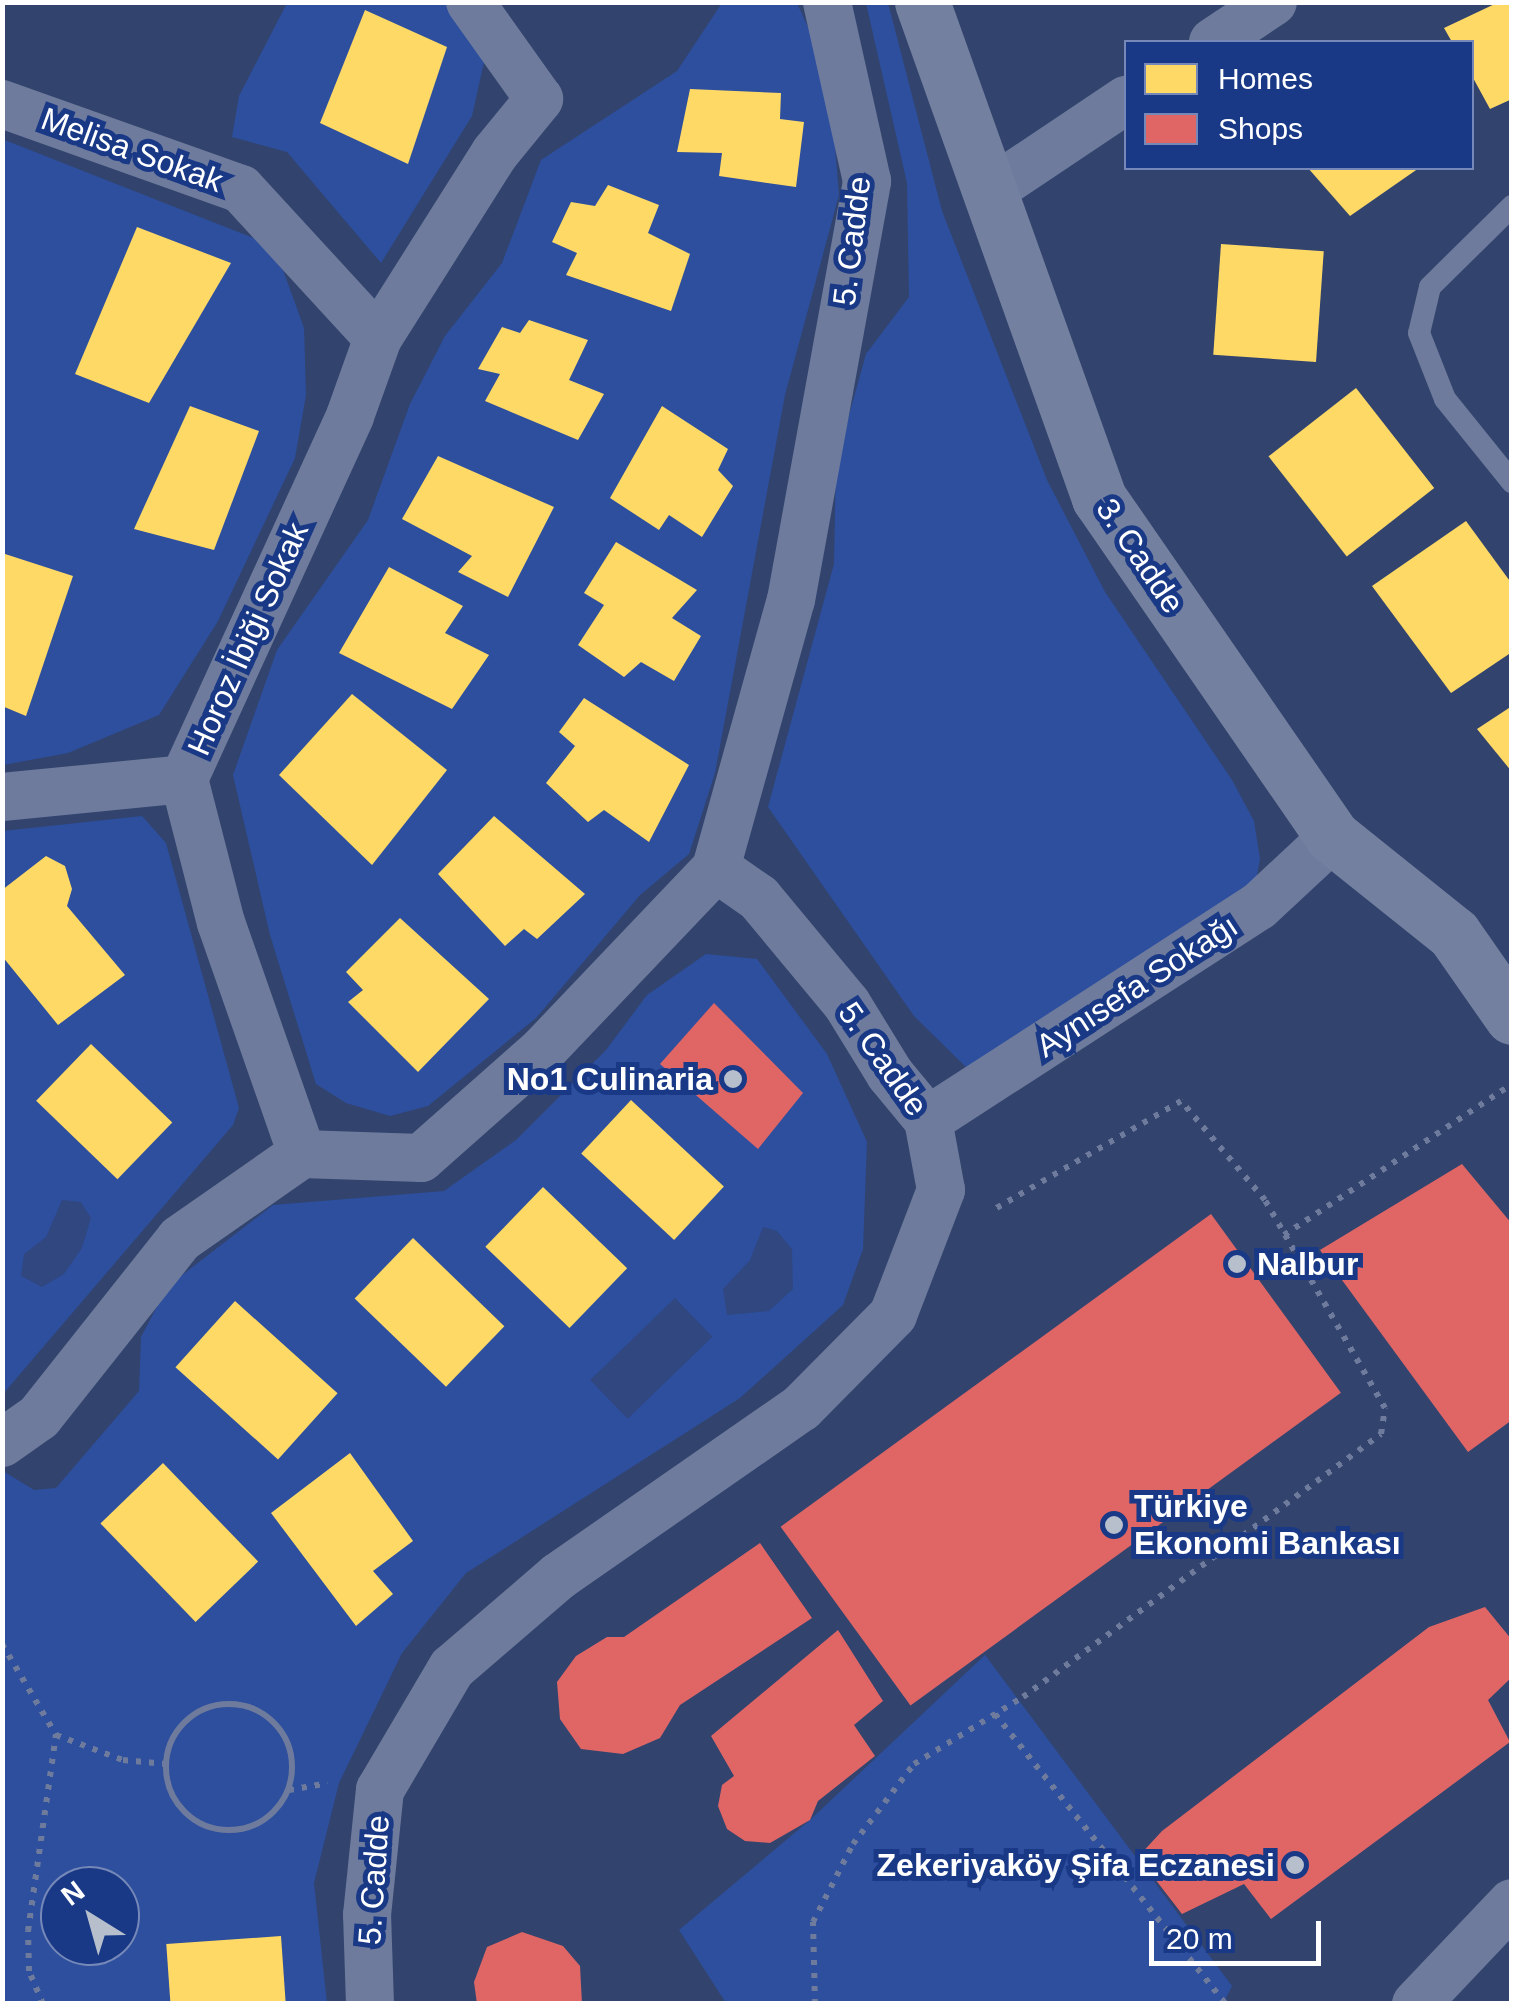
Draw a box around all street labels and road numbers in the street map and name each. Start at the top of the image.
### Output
street label: Melisa Sokak [36,99,228,201]
street label: 5. Cadde [825,174,879,308]
street label: 3. Cadde [1088,491,1192,621]
street label: Horoz İbiği Sokak [179,517,317,761]
street label: Aynısefa Sokağı [1029,907,1245,1065]
street label: 5. Cadde [830,995,936,1123]
street label: 5. Cadde [350,1814,398,1946]

